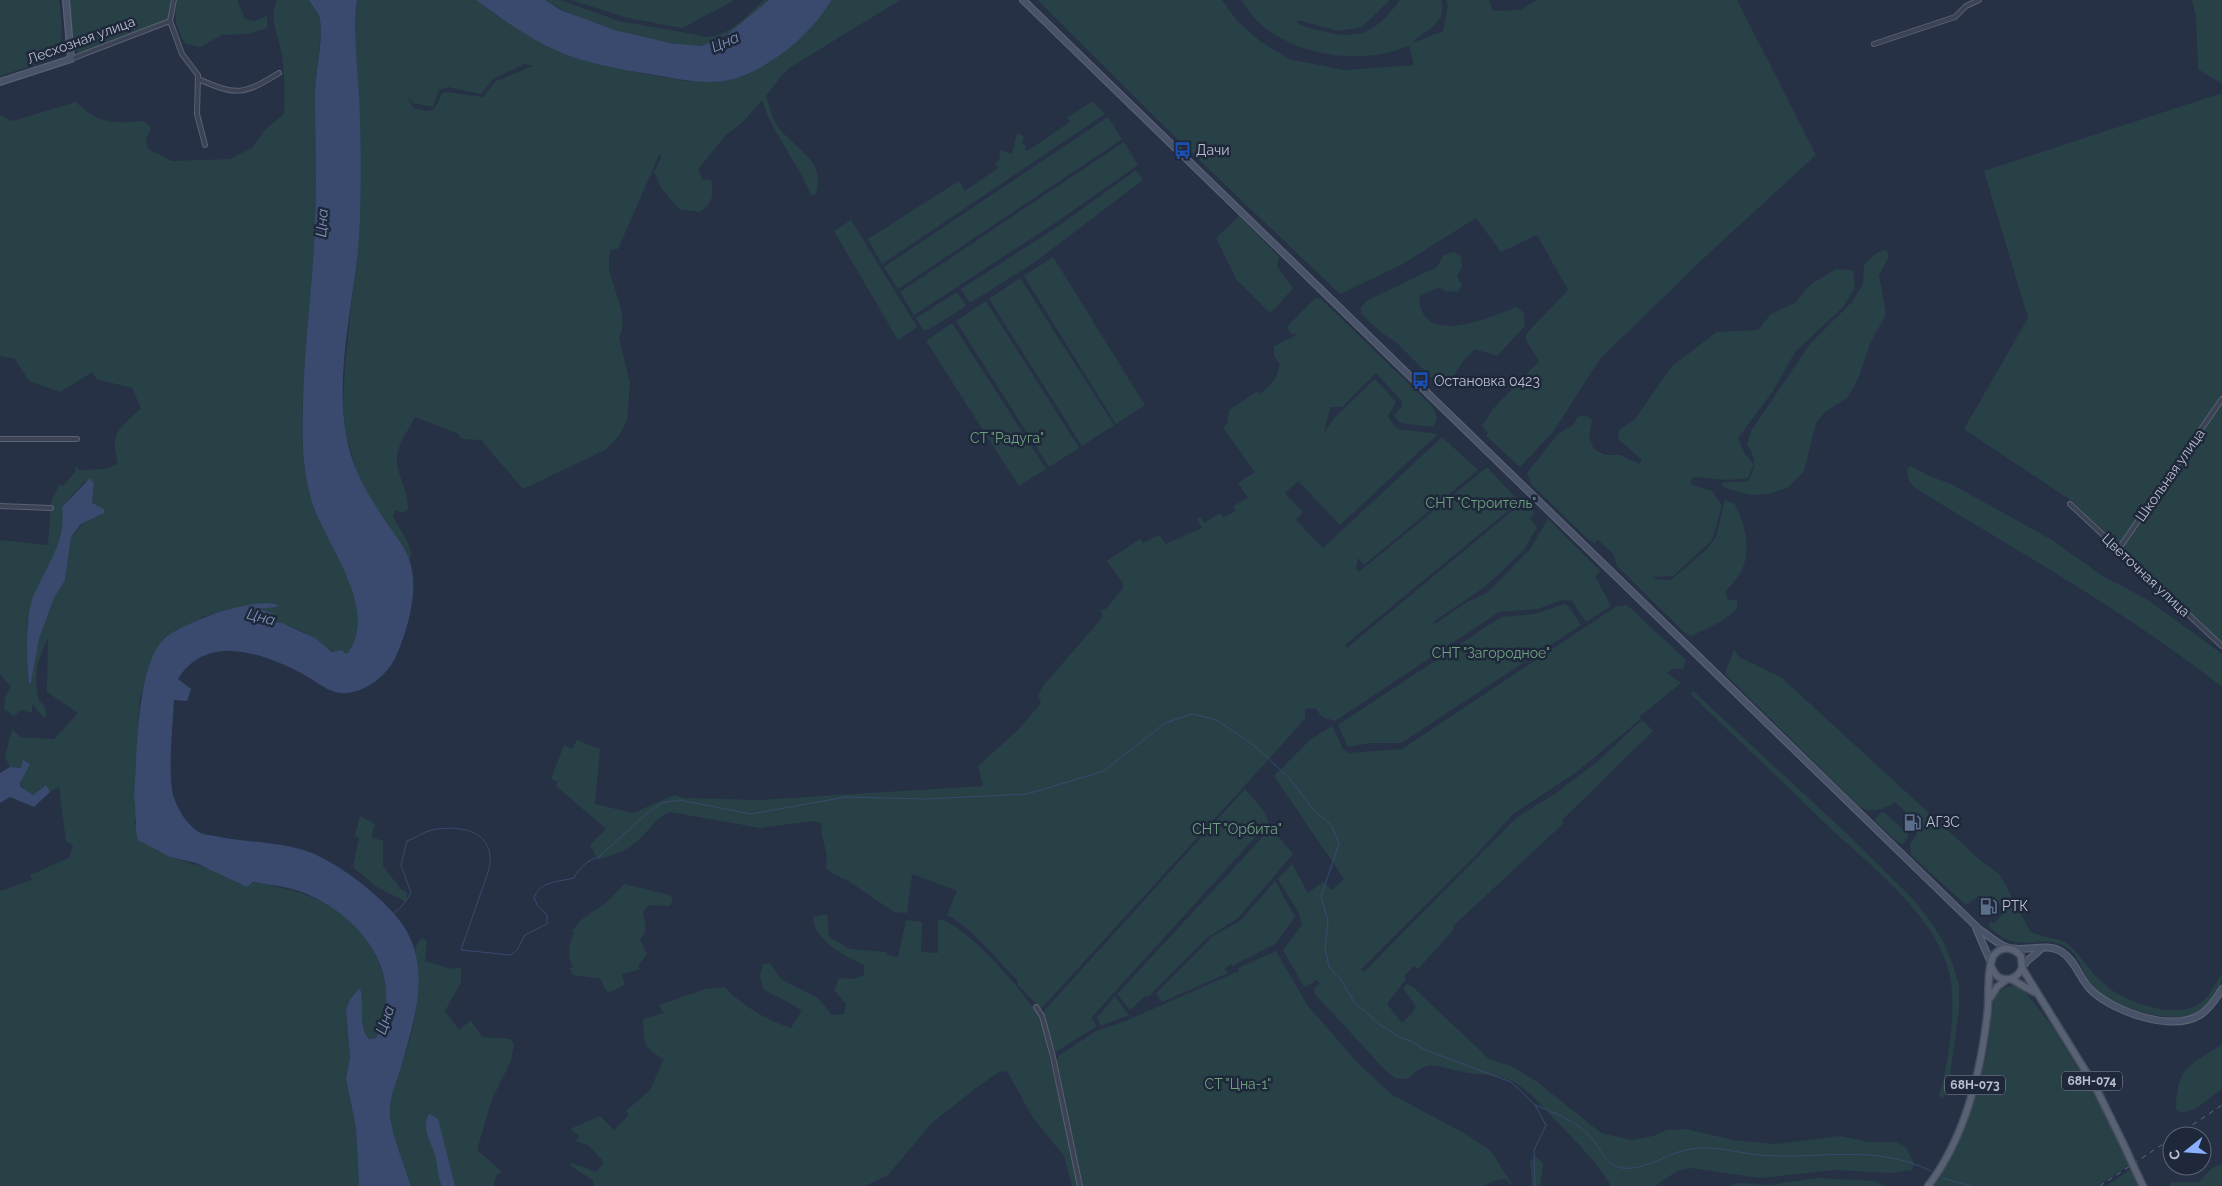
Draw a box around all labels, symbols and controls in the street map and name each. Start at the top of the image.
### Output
street label: Лесхозная улица [25,13,137,67]
water label: Цна [708,28,742,56]
bus stop icon: Дачи [1172,140,1192,160]
place label: Дачи [1196,142,1230,158]
water label: Цна [312,208,332,238]
bus stop icon: Остановка 0423 [1410,371,1430,391]
place label: Остановка 0423 [1434,373,1540,389]
street label: Школьная улица [2132,426,2208,524]
park label: СТ "Радуга" [970,430,1044,446]
park label: CНТ "Строитель" [1426,495,1536,511]
street label: Цветочная улица [2099,530,2193,620]
water label: Цна [245,605,277,629]
park label: СНТ "Загородное" [1432,645,1550,661]
fuel station icon: АГЗС [1902,812,1922,832]
place label: АГЗС [1926,814,1960,830]
park label: CНТ "Орбита" [1192,821,1282,837]
fuel station icon: РТК [1978,896,1998,916]
place label: РТК [2002,898,2028,914]
water label: Цна [372,1004,398,1036]
road number: 68Н-074 [2062,1072,2122,1090]
park label: СТ "Цна-1" [1205,1076,1271,1092]
road number: 68Н-073 [1945,1076,2005,1094]
north arrow [2162,1126,2212,1176]
text: С [2165,1147,2184,1162]

